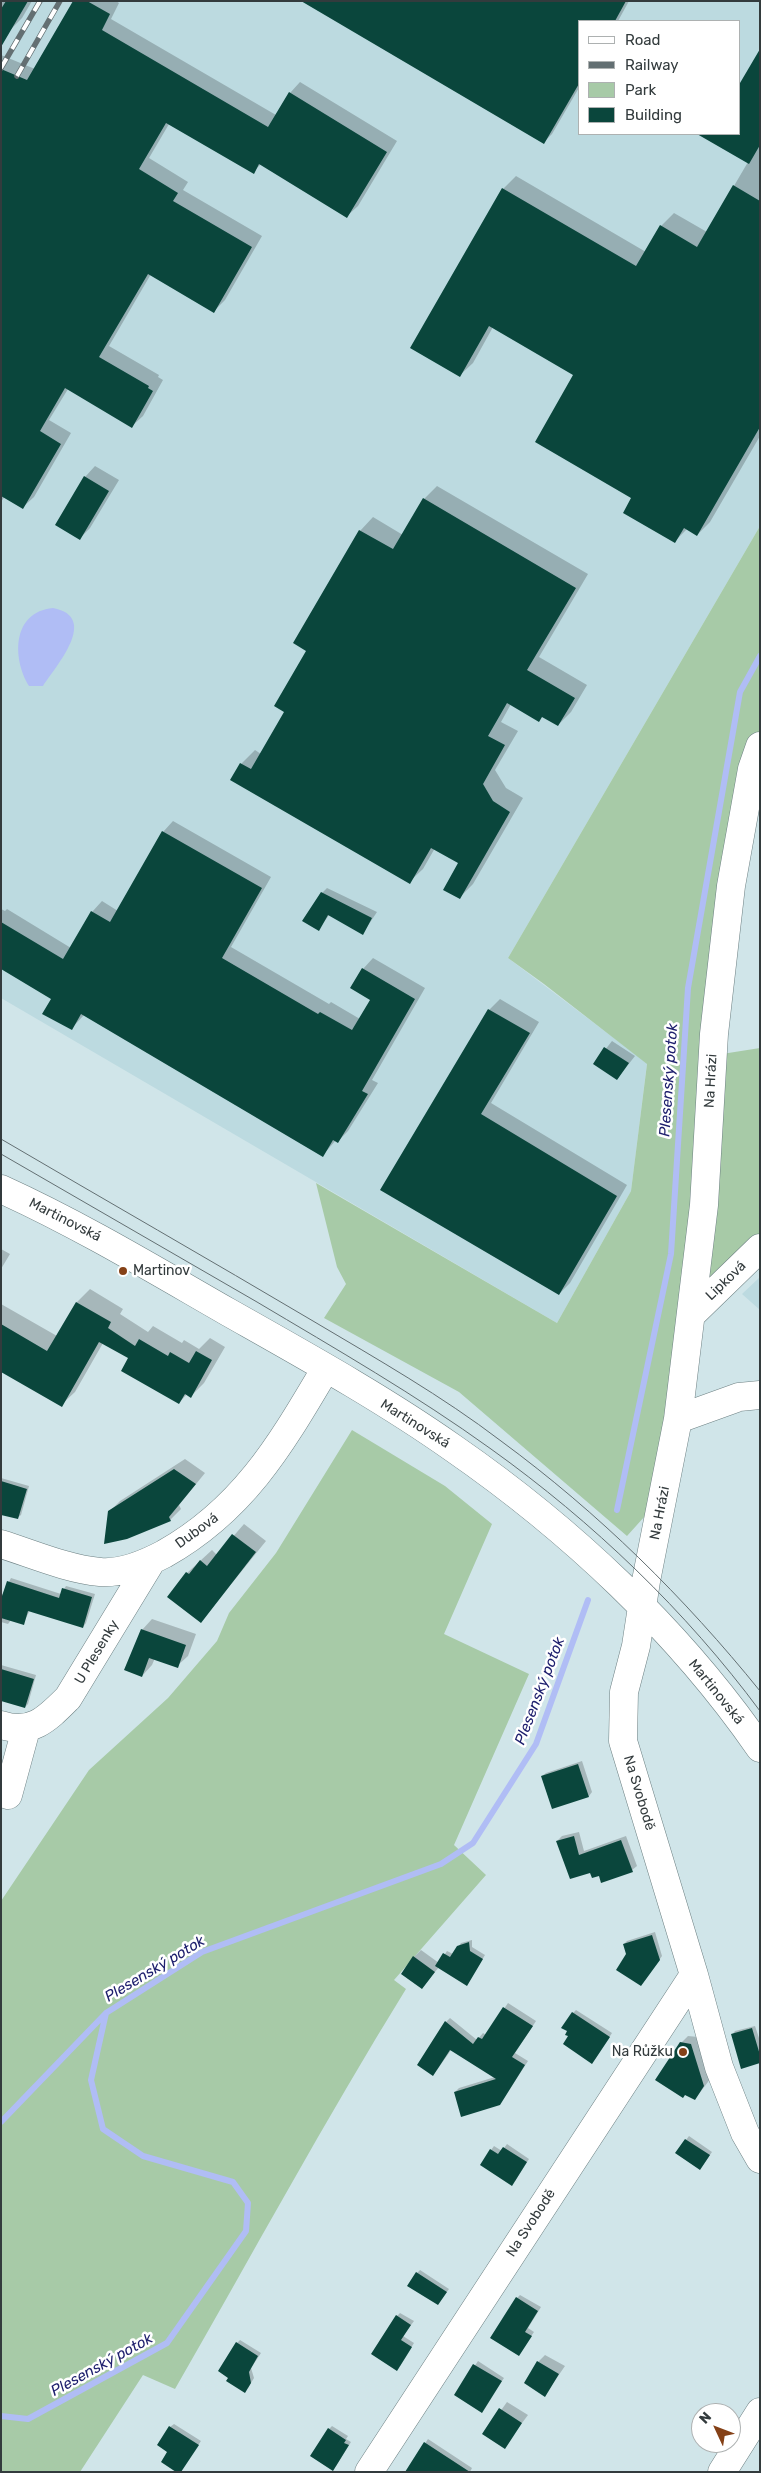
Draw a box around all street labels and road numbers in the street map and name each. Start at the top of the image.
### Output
street label: Na Hrázi [701,1053,721,1109]
street label: Martinovská [26,1195,104,1245]
street label: Lipková [702,1258,750,1304]
street label: Martinovská [377,1396,453,1452]
street label: Na Hrázi [647,1485,673,1541]
street label: Dubová [172,1510,222,1552]
street label: U Plesenky [71,1617,123,1687]
street label: Martinovská [685,1656,747,1728]
street label: Na Svobodě [620,1753,658,1833]
street label: Na Svobodě [503,2186,559,2260]

